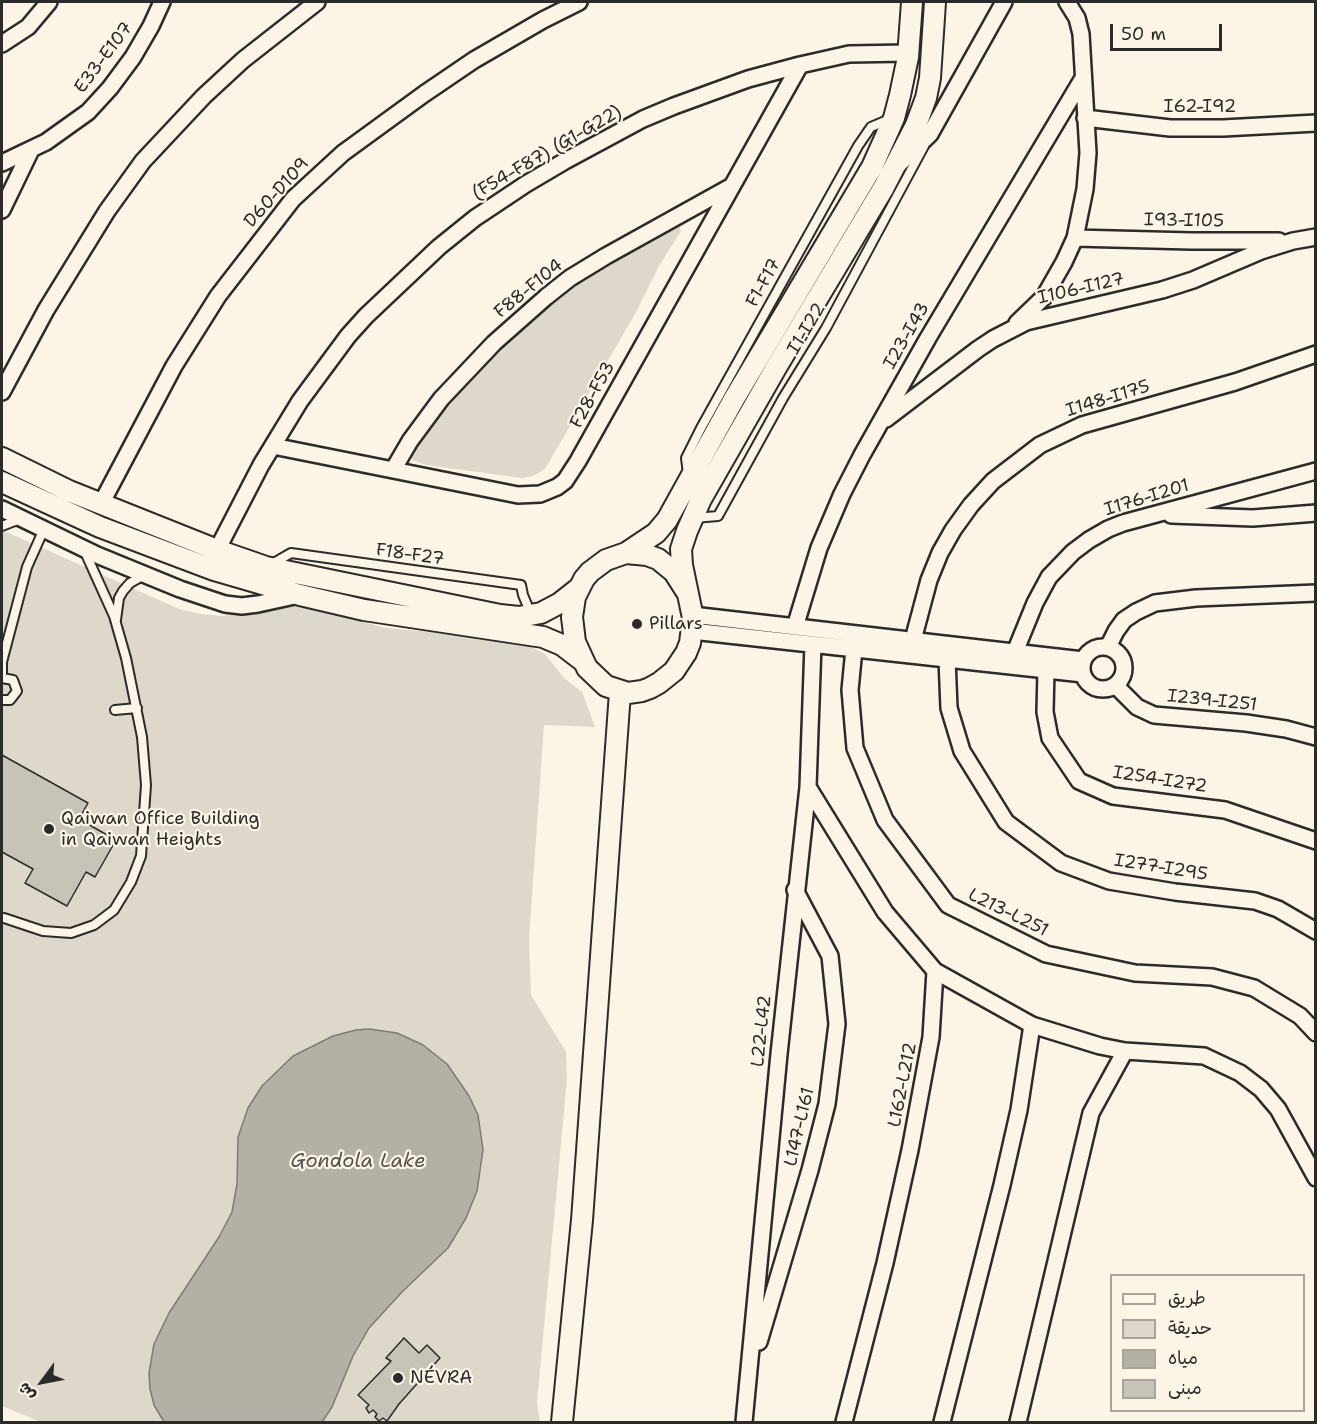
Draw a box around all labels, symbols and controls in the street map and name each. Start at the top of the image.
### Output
scale bar [1113,12,1226,50]
street label: E33-E107 [70,18,138,98]
text: 50 m [1121,22,1166,46]
street label: I62-I92 [1164,96,1236,118]
street label: (F54-F87) (G1-G22) [468,101,626,205]
street label: D60-D109 [240,154,314,232]
street label: I93-I105 [1144,210,1224,232]
street label: F88-F104 [490,255,568,323]
street label: F1-F17 [742,255,786,311]
street label: I106-I127 [1036,269,1126,309]
street label: I1-I22 [783,299,831,359]
street label: I23-I43 [879,299,935,373]
street label: F28-F53 [566,358,620,432]
street label: I148-I175 [1064,376,1152,422]
street label: I176-I201 [1102,475,1192,521]
street label: F18-F27 [374,540,446,570]
place label: Pillars [649,613,703,635]
marker: Pillars [630,617,644,631]
street label: I239-I251 [1166,686,1258,716]
street label: I254-I272 [1111,762,1209,798]
place label: Qaiwan Office Building in Qaiwan Heights [61,808,260,850]
marker: Qaiwan Office Building in Qaiwan Heights [42,822,56,836]
street label: I277-I295 [1113,850,1209,886]
street label: L213-L251 [964,884,1052,942]
street label: L22-L42 [747,994,777,1068]
street label: L162-L212 [884,1041,922,1129]
street label: L147-L161 [780,1085,820,1169]
water label: Gondola Lake [290,1150,426,1174]
legend [1110,1274,1305,1412]
text: طريق [1168,1286,1206,1310]
text: حديقة [1168,1316,1212,1340]
text: مياه [1168,1346,1198,1370]
north arrow [12,1352,72,1412]
place label: NÉVRA [410,1367,472,1389]
marker: NÉVRA [391,1371,405,1385]
text: مبنى [1168,1376,1202,1400]
text: ش [13,1379,40,1405]

